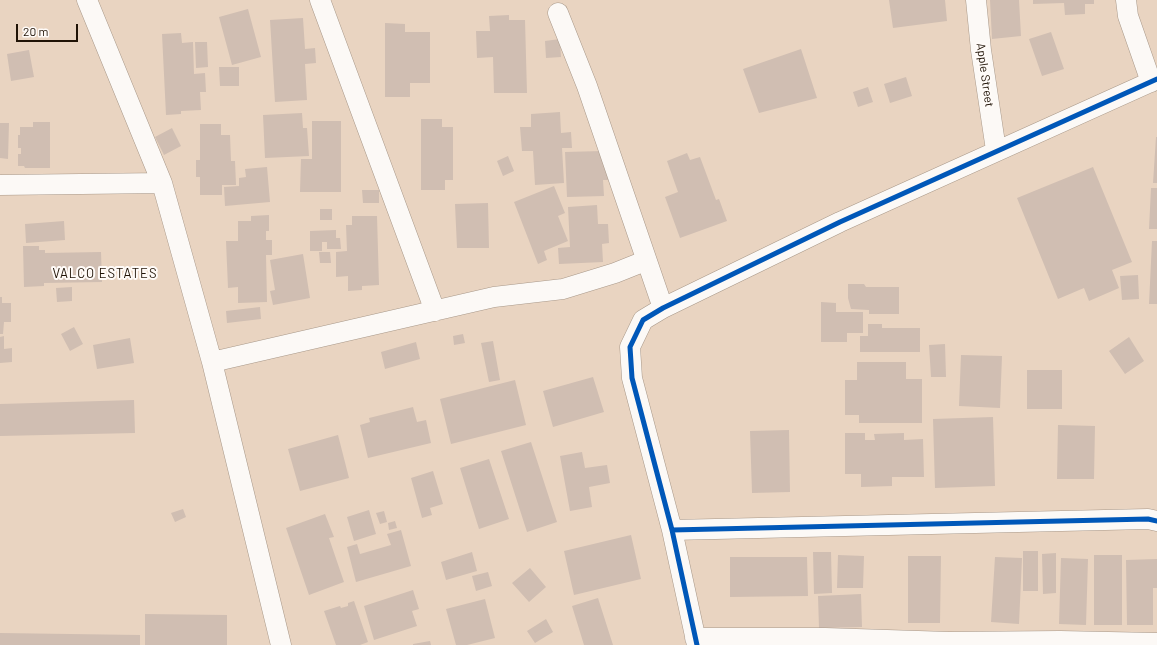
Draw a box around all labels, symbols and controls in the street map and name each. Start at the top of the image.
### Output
scale bar [18,16,80,42]
text: 20 m [23,24,49,38]
street label: Apple Street [973,42,997,108]
district label: VALCO ESTATES [52,266,158,282]

